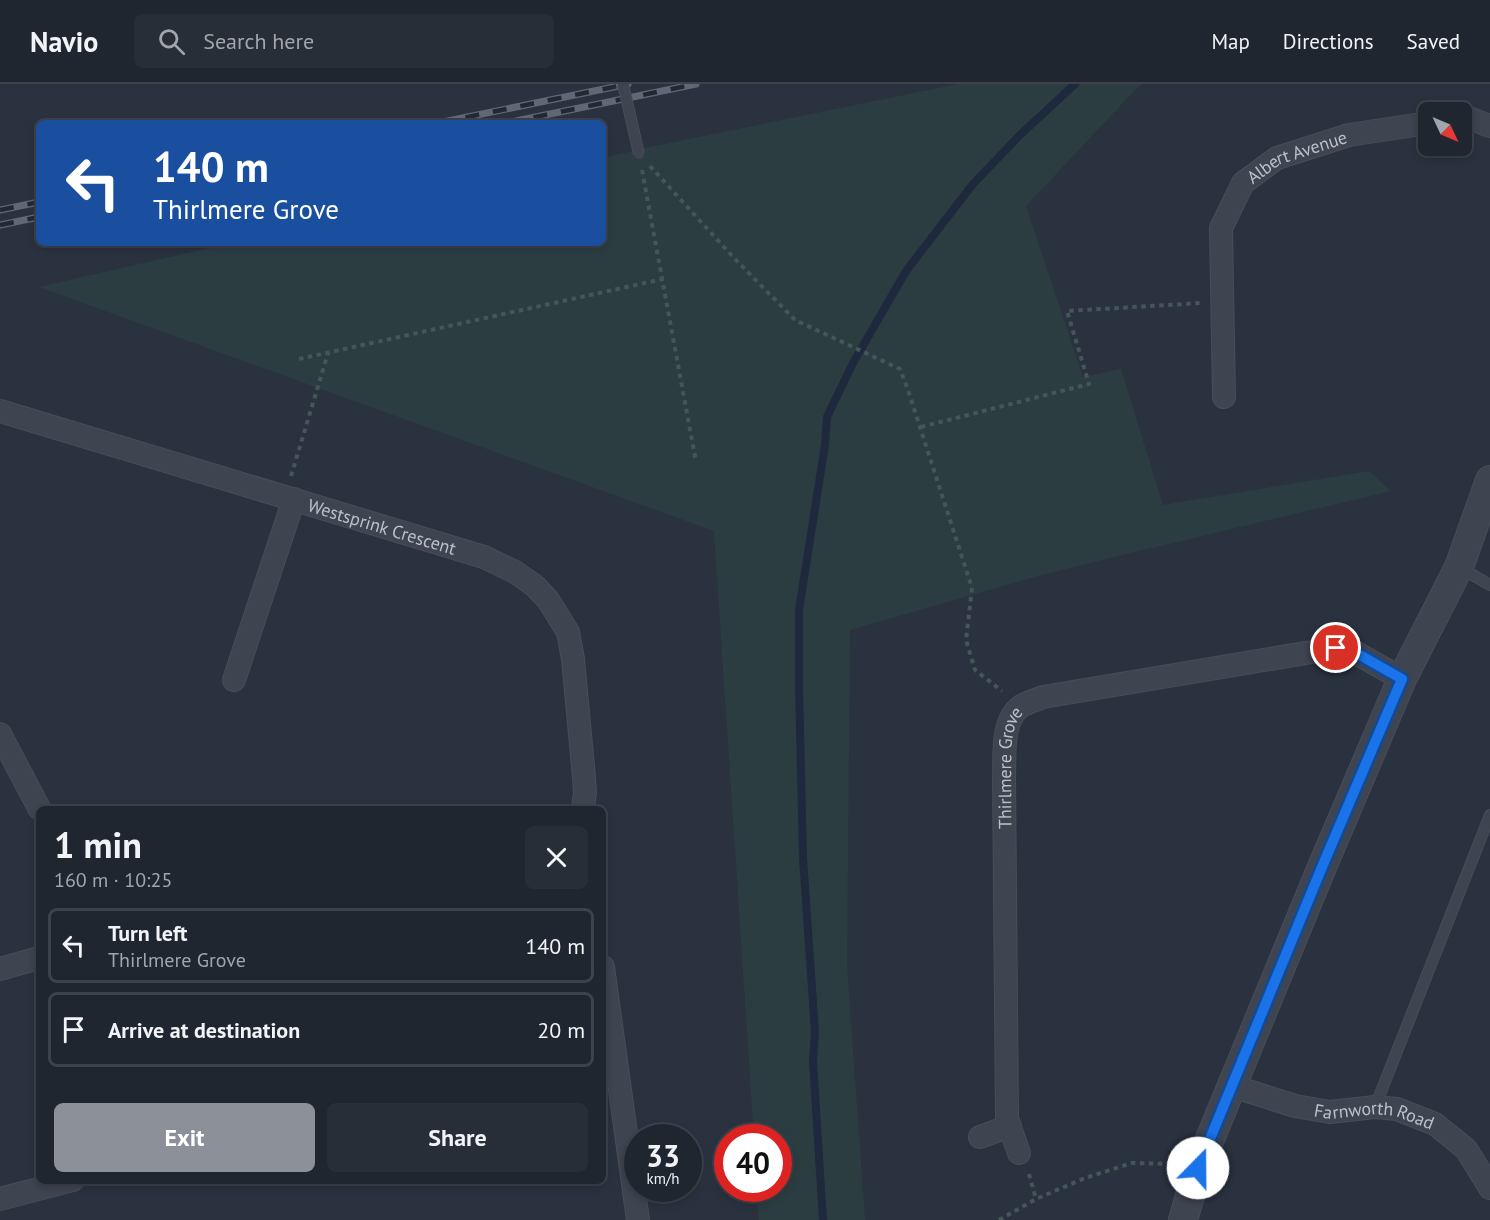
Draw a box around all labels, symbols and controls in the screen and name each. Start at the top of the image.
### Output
search box [134,14,554,68]
text: Navio [30,23,98,60]
icon: search [155,25,188,58]
text: Search here [203,27,314,55]
text: Map [1211,28,1250,55]
text: Directions [1283,28,1374,55]
text: Saved [1407,28,1460,55]
north arrow [1418,102,1472,156]
map controls [1418,102,1472,156]
street label: Albert Avenue [1242,125,1350,188]
text: 140 m [153,139,269,194]
icon: left [54,144,132,222]
text: Thirlmere Grove [153,192,339,226]
street label: Westsprink Crescent [305,493,459,559]
pin [1310,622,1361,673]
icon: arrive [1319,631,1352,664]
street label: Thirlmere Grove [992,701,1027,829]
text: 1 min [54,821,142,868]
button: close [525,826,588,889]
text: 160 m · 10:25 [54,867,172,893]
text: Turn left [108,919,188,947]
icon: left [57,929,90,962]
text: 140 m [525,932,585,960]
text: Thirlmere Grove [108,947,246,973]
icon: arrive [57,1013,90,1046]
text: Arrive at destination [108,1016,300,1044]
text: 20 m [537,1016,585,1044]
street label: Farnworth Road [1312,1095,1438,1134]
button: Exit [54,1103,315,1172]
button: Share [327,1103,588,1172]
speed limit sign: 40 [714,1124,792,1202]
text: 33 [646,1136,680,1175]
position arrow [1166,1136,1230,1200]
text: km/h [647,1169,679,1188]

